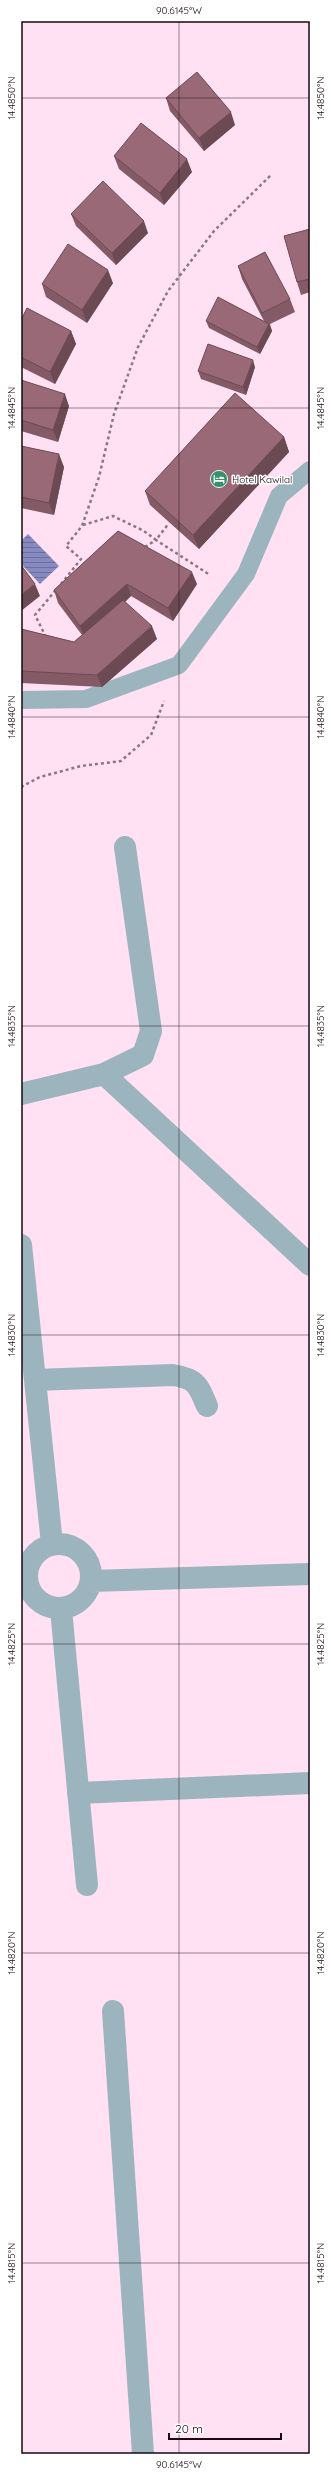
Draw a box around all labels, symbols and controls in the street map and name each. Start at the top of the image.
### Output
text: 90.6145°W [156,4,202,17]
text: 14.4850°N [5,77,18,120]
text: 14.4850°N [314,77,327,120]
text: 14.4845°N [5,387,18,429]
text: 14.4845°N [314,387,327,429]
hotel icon: Hotel Kawilal [209,469,229,489]
place label: Hotel Kawilal [232,473,292,486]
text: 14.4840°N [5,696,18,738]
text: 14.4840°N [314,696,327,738]
text: 14.4835°N [5,1005,18,1047]
text: 14.4835°N [314,1005,327,1047]
text: 14.4830°N [5,1314,18,1356]
text: 14.4830°N [314,1314,327,1356]
text: 14.4825°N [5,1623,18,1665]
text: 14.4825°N [314,1623,327,1665]
text: 14.4820°N [5,1931,18,1975]
text: 14.4820°N [314,1931,327,1975]
text: 14.4815°N [5,2243,18,2283]
text: 14.4815°N [314,2243,327,2283]
scale bar [169,2415,281,2441]
text: 20 m [175,2421,203,2436]
text: 90.6145°W [156,2458,202,2471]

